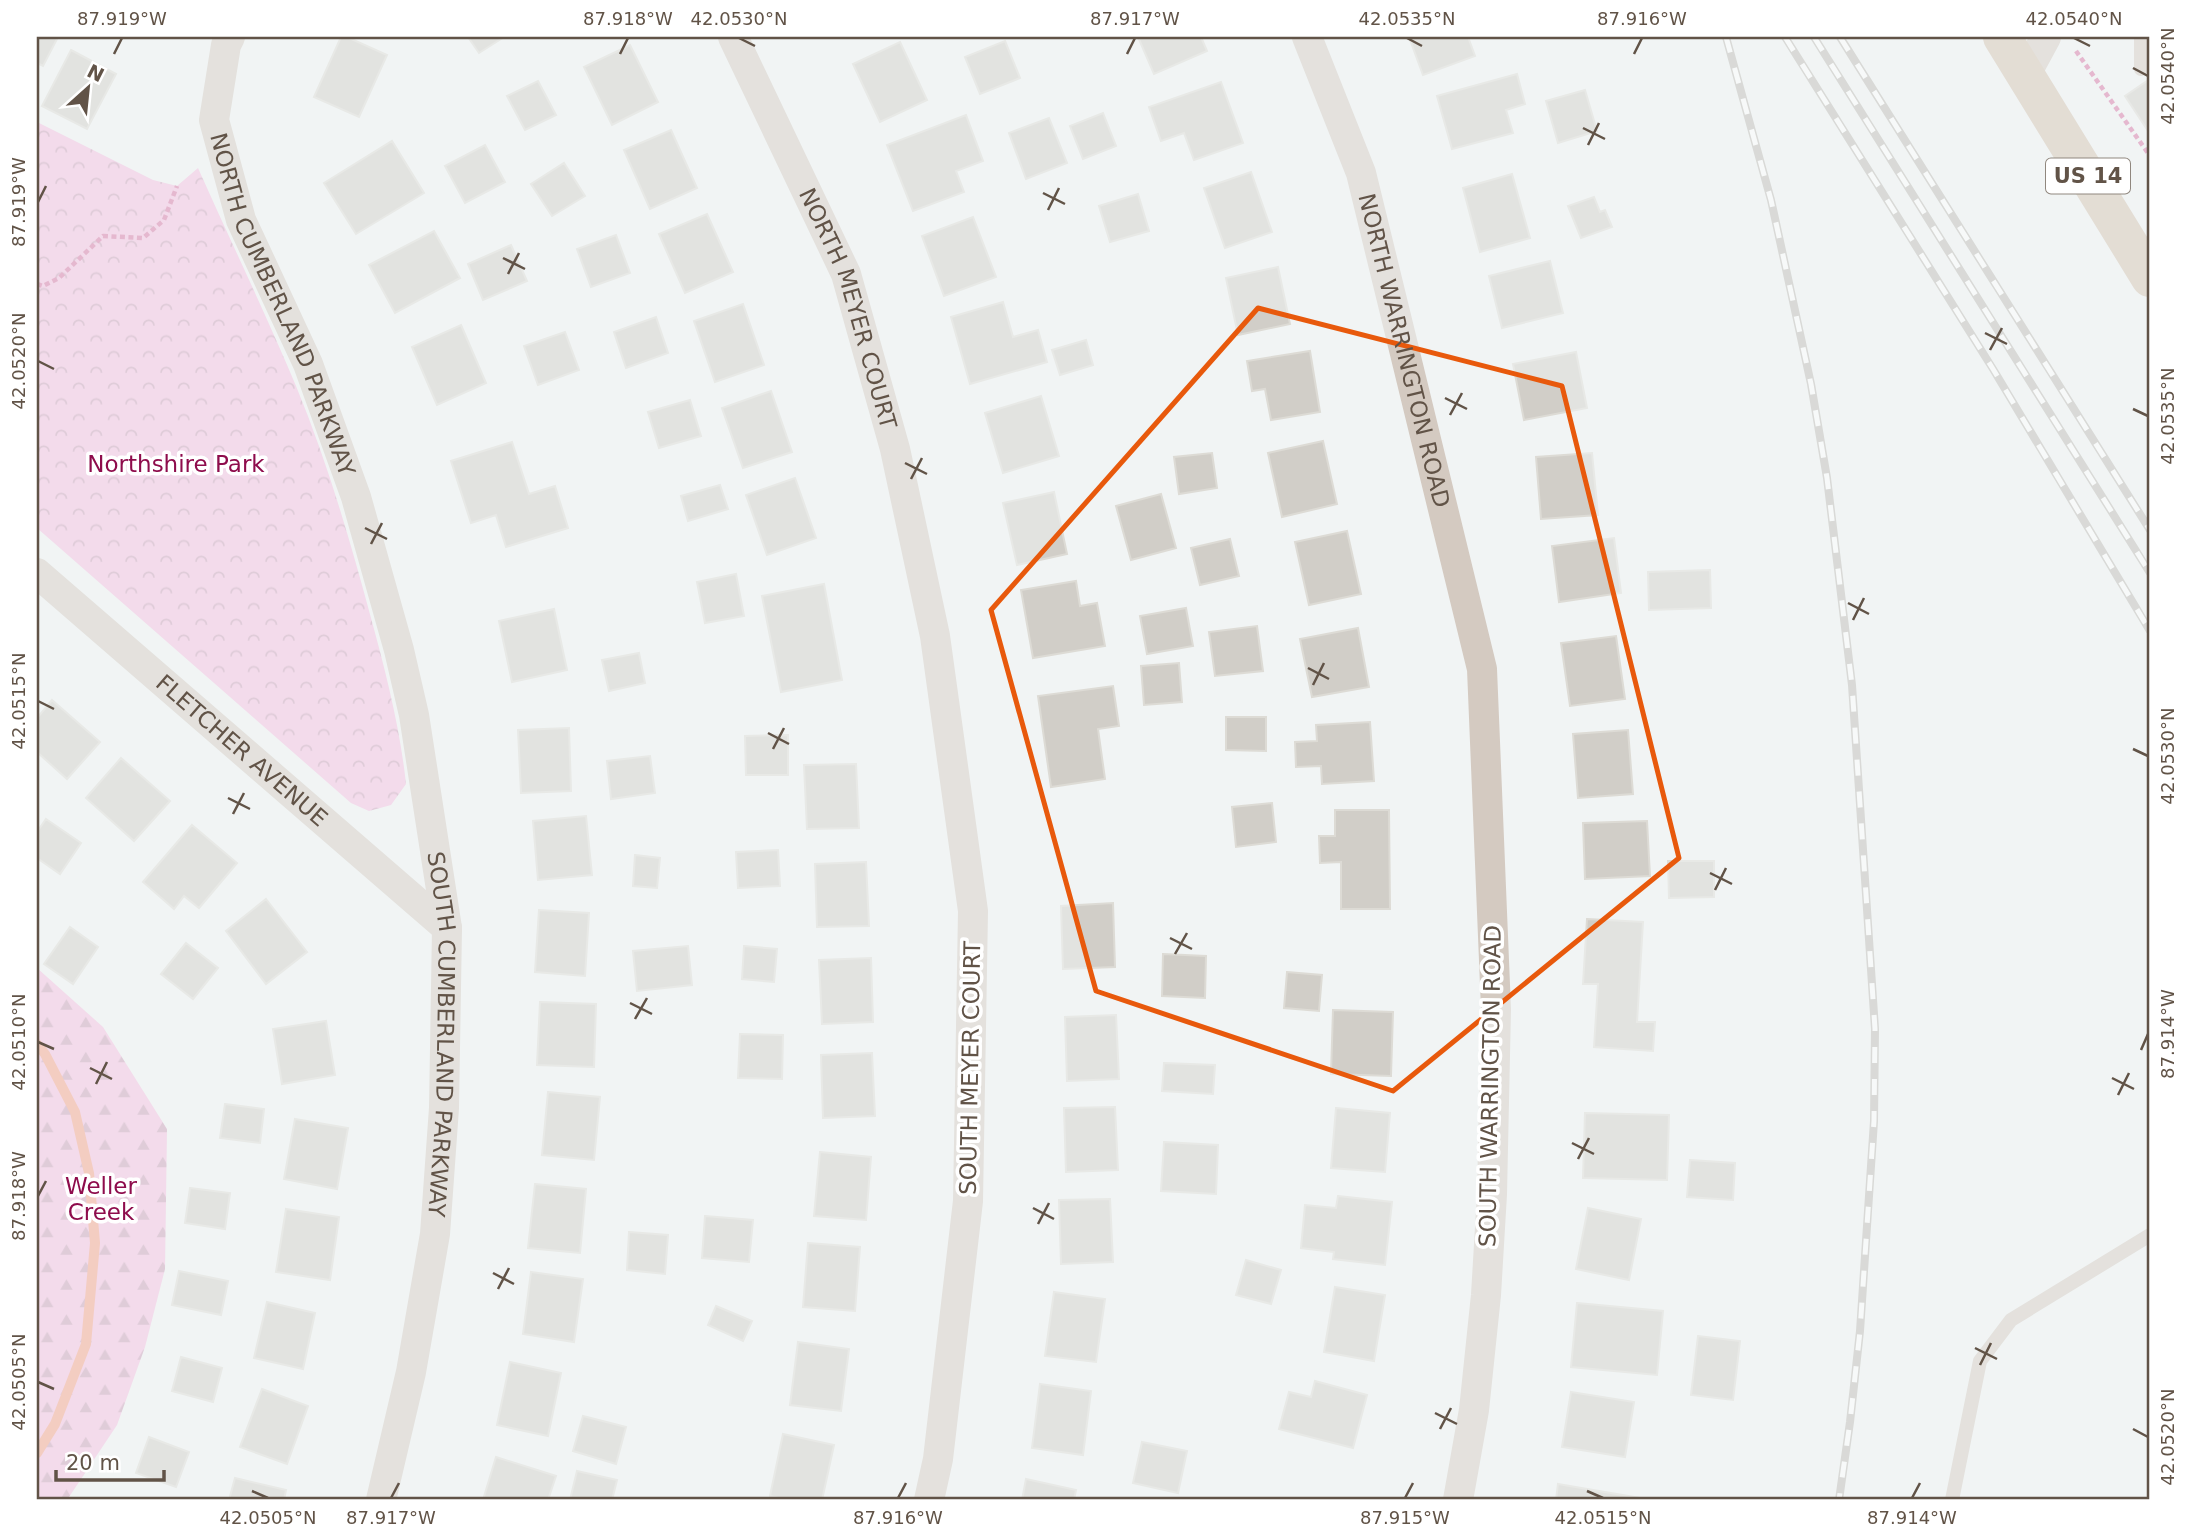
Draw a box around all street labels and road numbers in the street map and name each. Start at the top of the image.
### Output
street label: NORTH CUMBERLAND PARKWAY [205,130,361,480]
road number: US 14 [2046,158,2130,194]
street label: NORTH MEYER COURT [794,184,902,433]
street label: NORTH WARRINGTON ROAD [1353,191,1455,510]
street label: FLETCHER AVENUE [151,669,333,831]
street label: SOUTH CUMBERLAND PARKWAY [422,850,460,1219]
street label: SOUTH WARRINGTON ROAD [1474,925,1506,1247]
street label: SOUTH MEYER COURT [955,940,985,1195]

